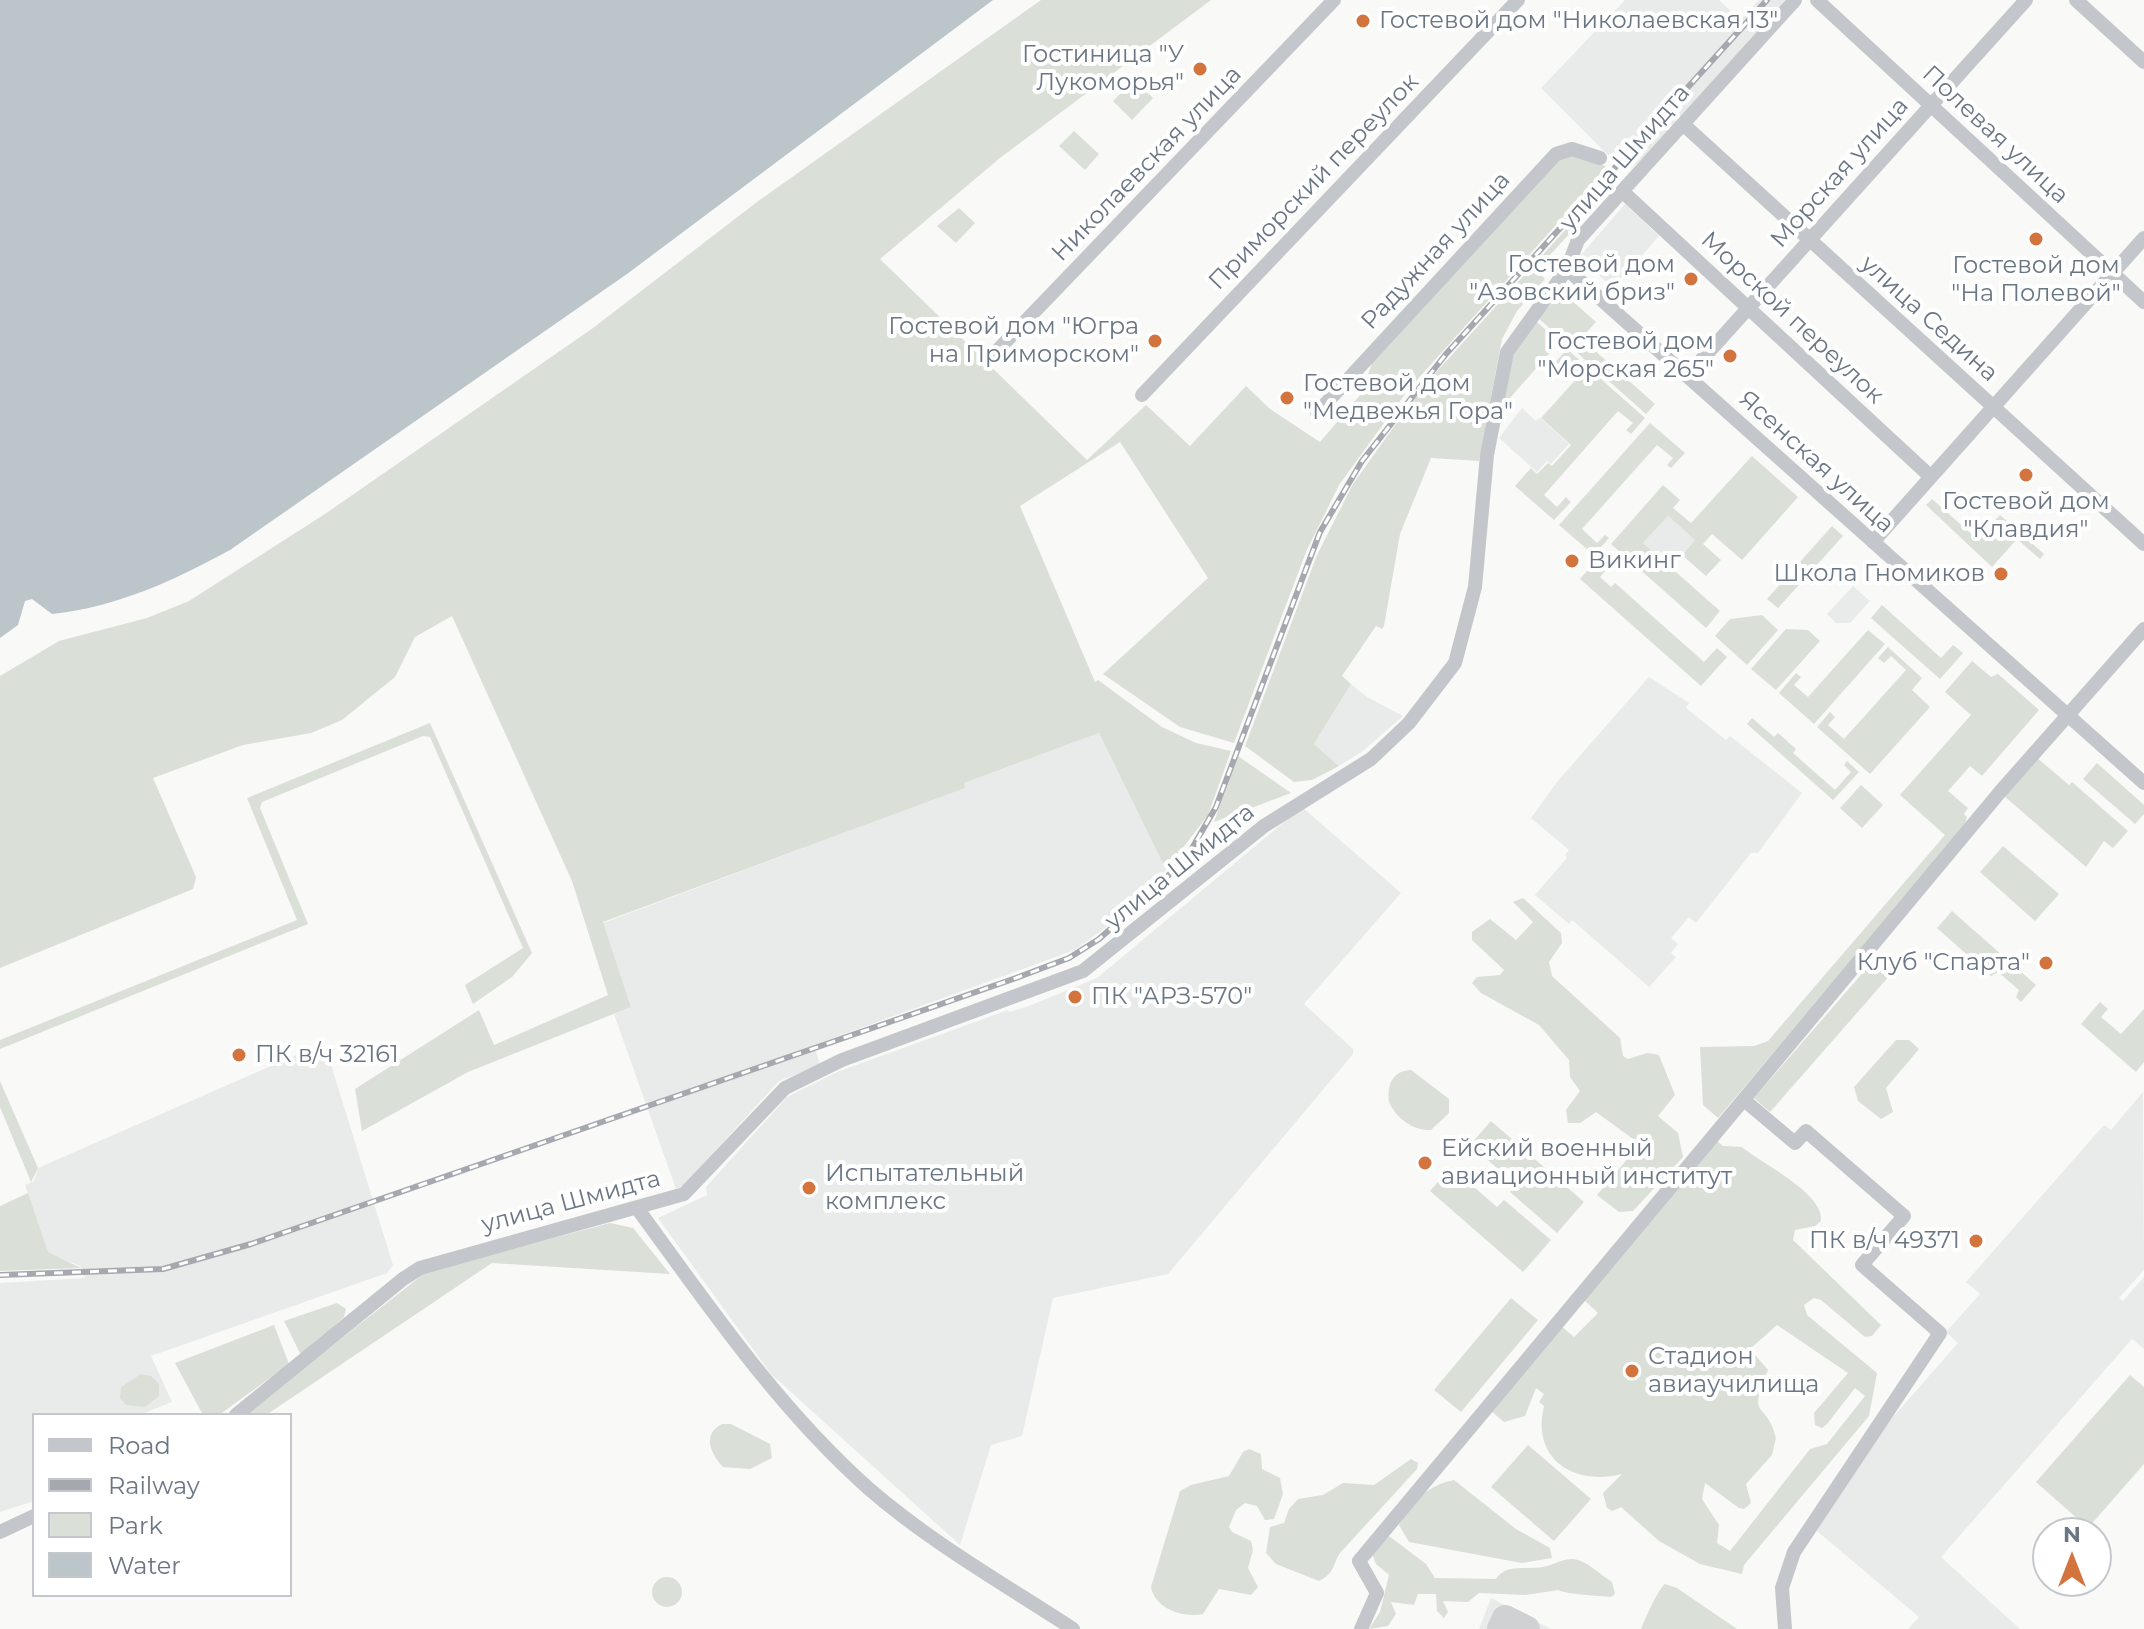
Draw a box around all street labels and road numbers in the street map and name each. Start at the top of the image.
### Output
street label: Николаевская улица [1046,60,1248,268]
street label: Полевая улица [1916,60,2074,210]
street label: Приморский переулок [1203,68,1425,296]
street label: улица Шмидта [1554,79,1696,237]
street label: Морская улица [1765,92,1915,254]
street label: Радужная улица [1356,166,1516,336]
street label: Морской переулок [1695,226,1889,410]
street label: улица Седина [1854,250,2004,388]
street label: Ясенская улица [1732,385,1900,539]
street label: улица Шмидта [1099,798,1261,936]
street label: улица Шмидта [478,1164,664,1240]

